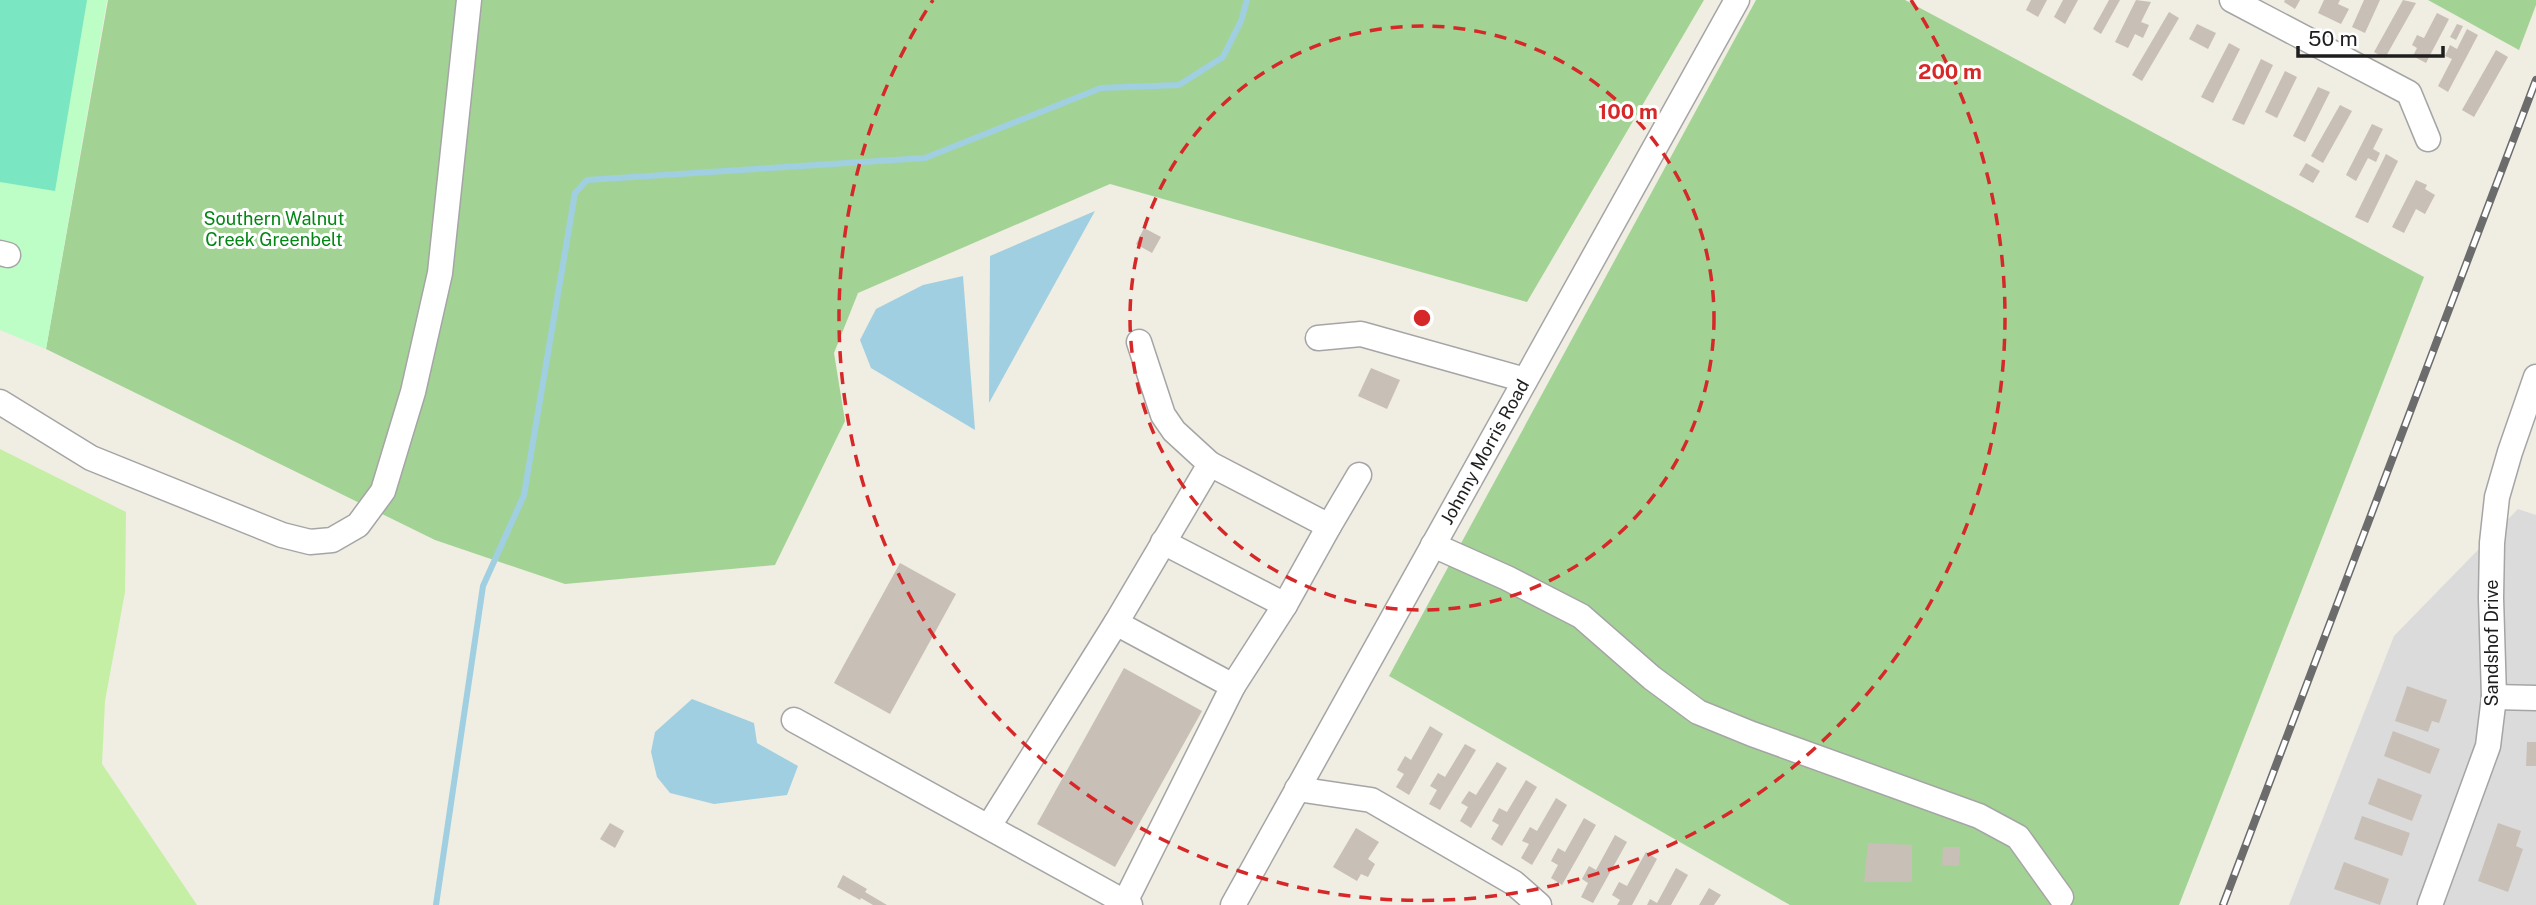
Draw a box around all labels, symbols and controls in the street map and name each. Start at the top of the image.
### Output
scale bar [2298,14,2443,58]
text: 50 m [2308,26,2358,51]
text: 200 m [1918,59,1982,84]
text: 100 m [1598,99,1658,124]
park label: Southern Walnut Creek Greenbelt [203,208,345,250]
centre of rings [1410,306,1434,330]
street label: Johnny Morris Road [1436,376,1533,528]
street label: Sandshof Drive [2481,580,2502,706]

